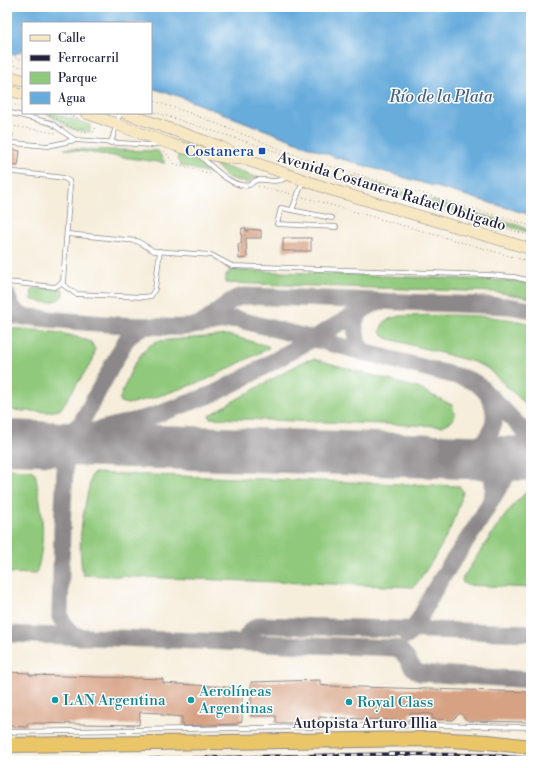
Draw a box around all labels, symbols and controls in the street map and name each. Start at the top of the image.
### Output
legend [22,22,152,114]
text: Calle [58,31,85,46]
text: Ferrocarril [58,51,119,66]
text: Parque [58,71,97,86]
water label: Río de la Plata [388,87,493,107]
text: Agua [57,91,87,106]
place label: Costanera [185,142,254,161]
marker: Costanera [257,146,267,156]
street label: Avenida Costanera Rafael Obligado [274,147,508,235]
place label: Aerolíneas Argentinas [198,682,273,718]
place label: LAN Argentina [63,691,166,710]
place label: Royal Class [357,693,433,712]
marker: LAN Argentina [50,695,60,705]
marker: Aerolíneas Argentinas [186,695,196,705]
marker: Royal Class [344,697,354,707]
street label: Autopista Arturo Illia [292,714,438,733]

